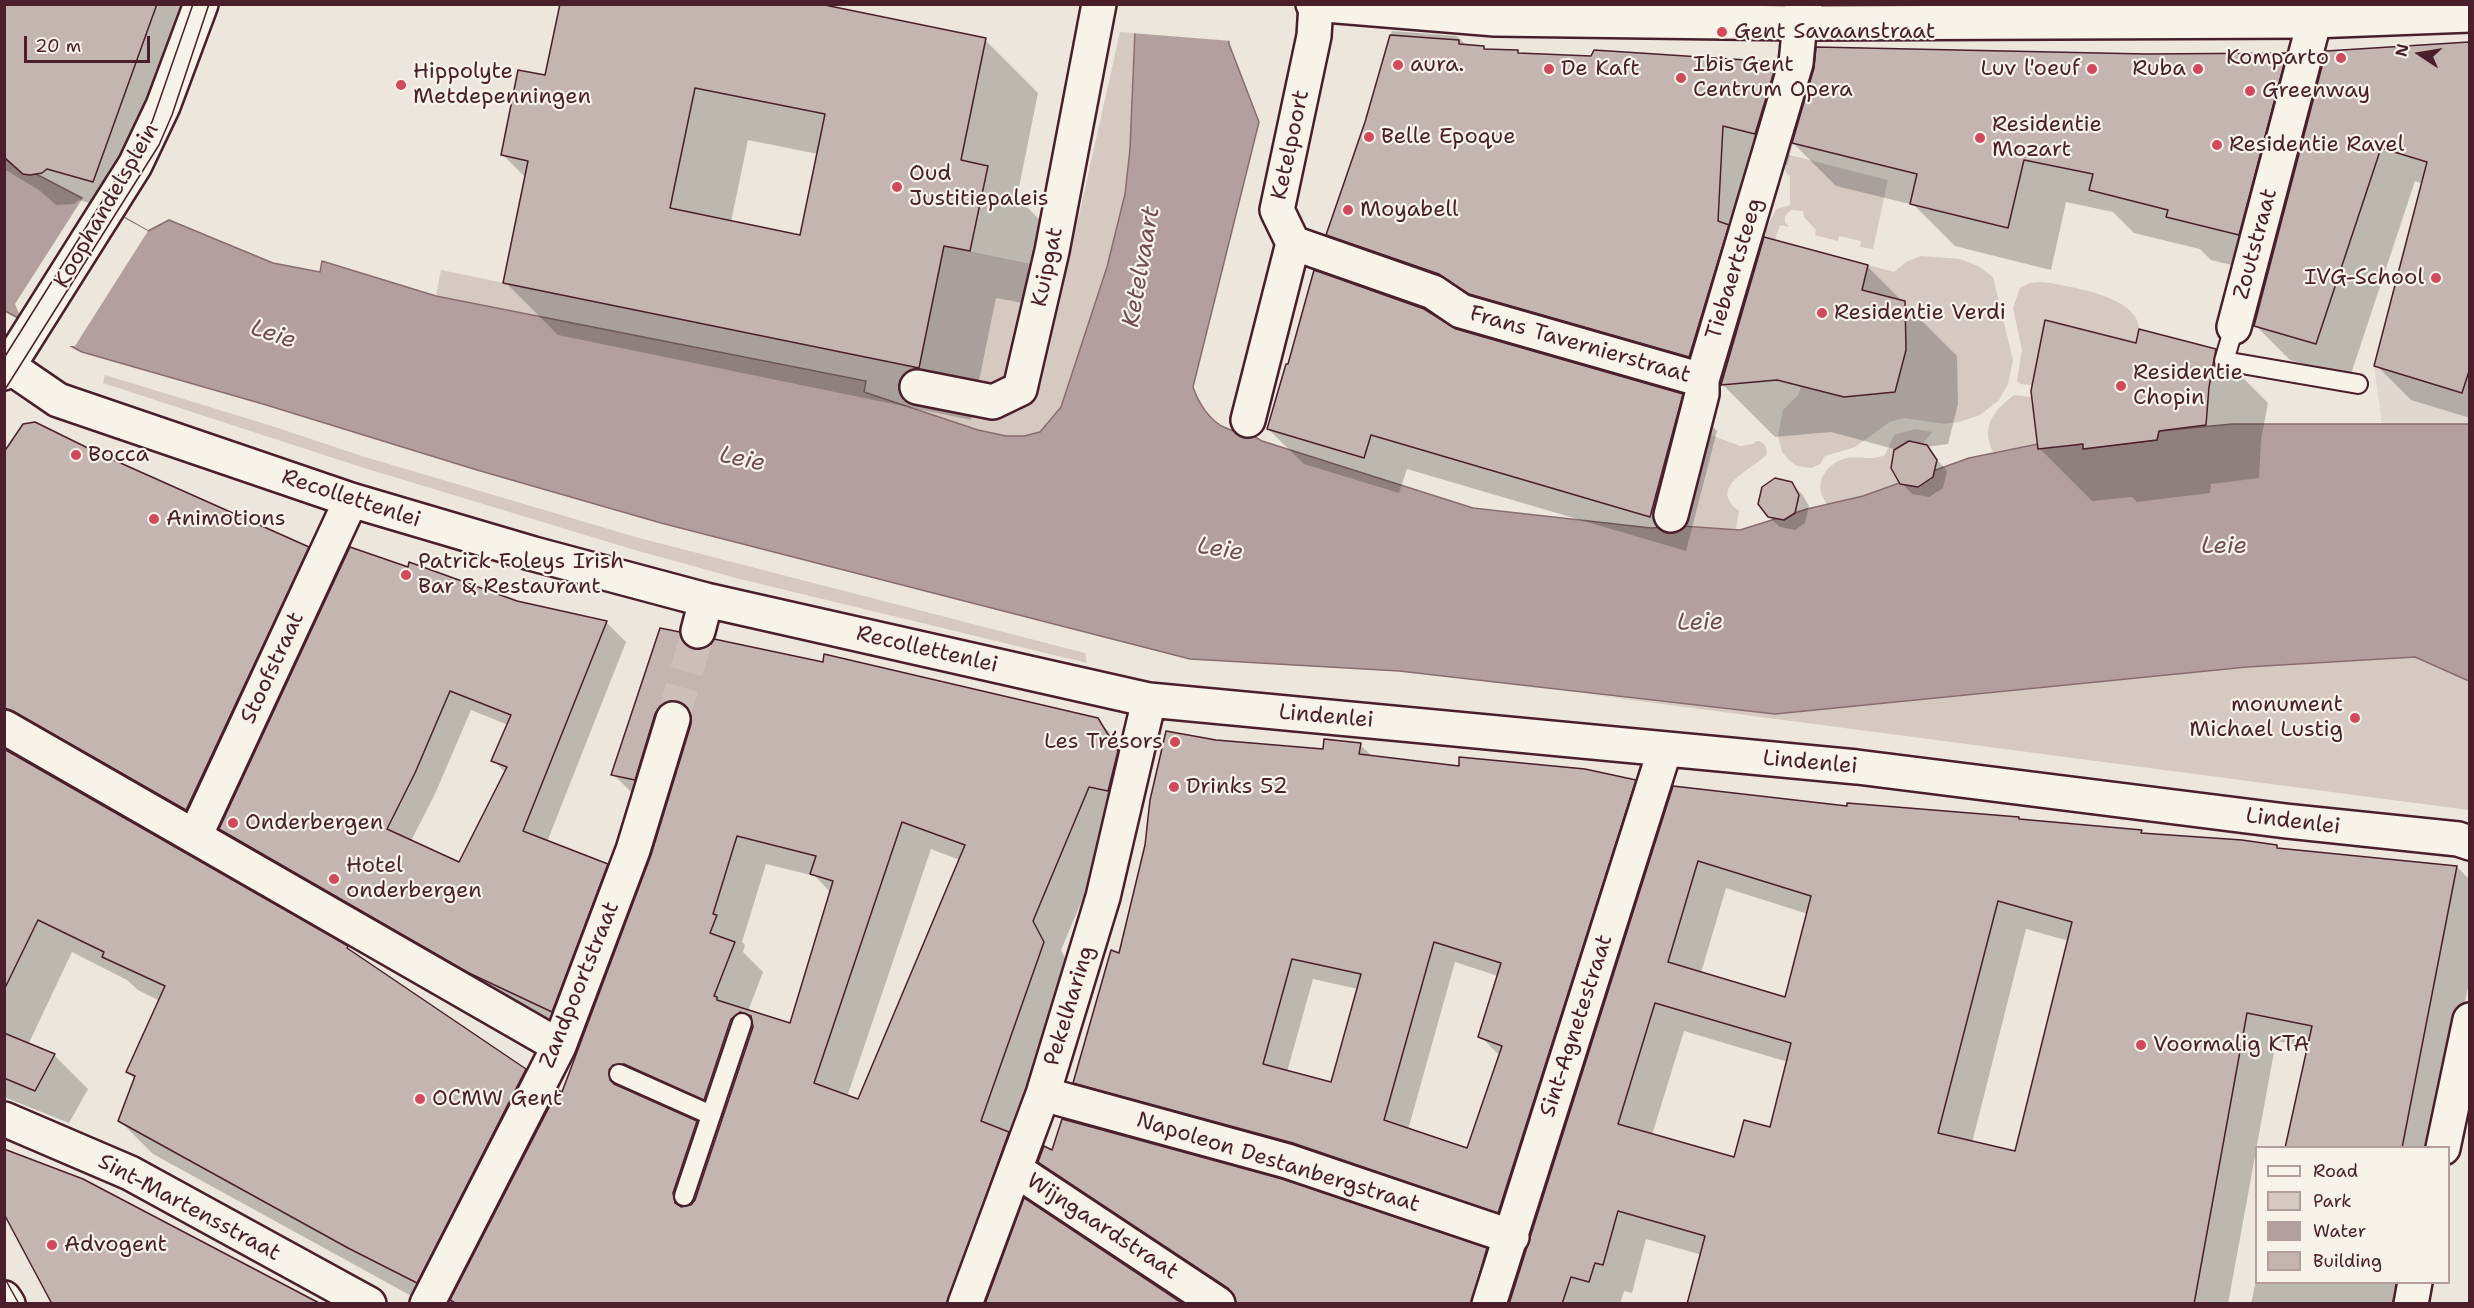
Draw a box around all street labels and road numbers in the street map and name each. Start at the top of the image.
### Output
street label: Ketelpoort [1266,88,1316,202]
street label: Koophandelsplein [49,119,165,293]
street label: Zoutstraat [2229,186,2283,302]
street label: Tiebaertsteeg [1701,195,1769,343]
street label: Kuipgat [1027,225,1069,309]
street label: Frans Tavernierstraat [1467,301,1693,389]
street label: Recollettenlei [278,464,424,534]
street label: Stoofstraat [236,608,310,728]
street label: Recollettenlei [854,621,1000,679]
street label: Lindenlei [1277,700,1375,734]
street label: Lindenlei [1761,746,1859,780]
street label: Lindenlei [2244,803,2342,841]
street label: Zandpoortstraat [535,898,625,1072]
street label: Sint-Agnetestraat [1535,932,1619,1120]
street label: Pekelharing [1039,943,1101,1069]
street label: Napoleon Destanbergstraat [1133,1107,1423,1219]
street label: Sint-Martensstraat [93,1149,285,1267]
street label: Wijngaardstraat [1021,1168,1183,1286]

